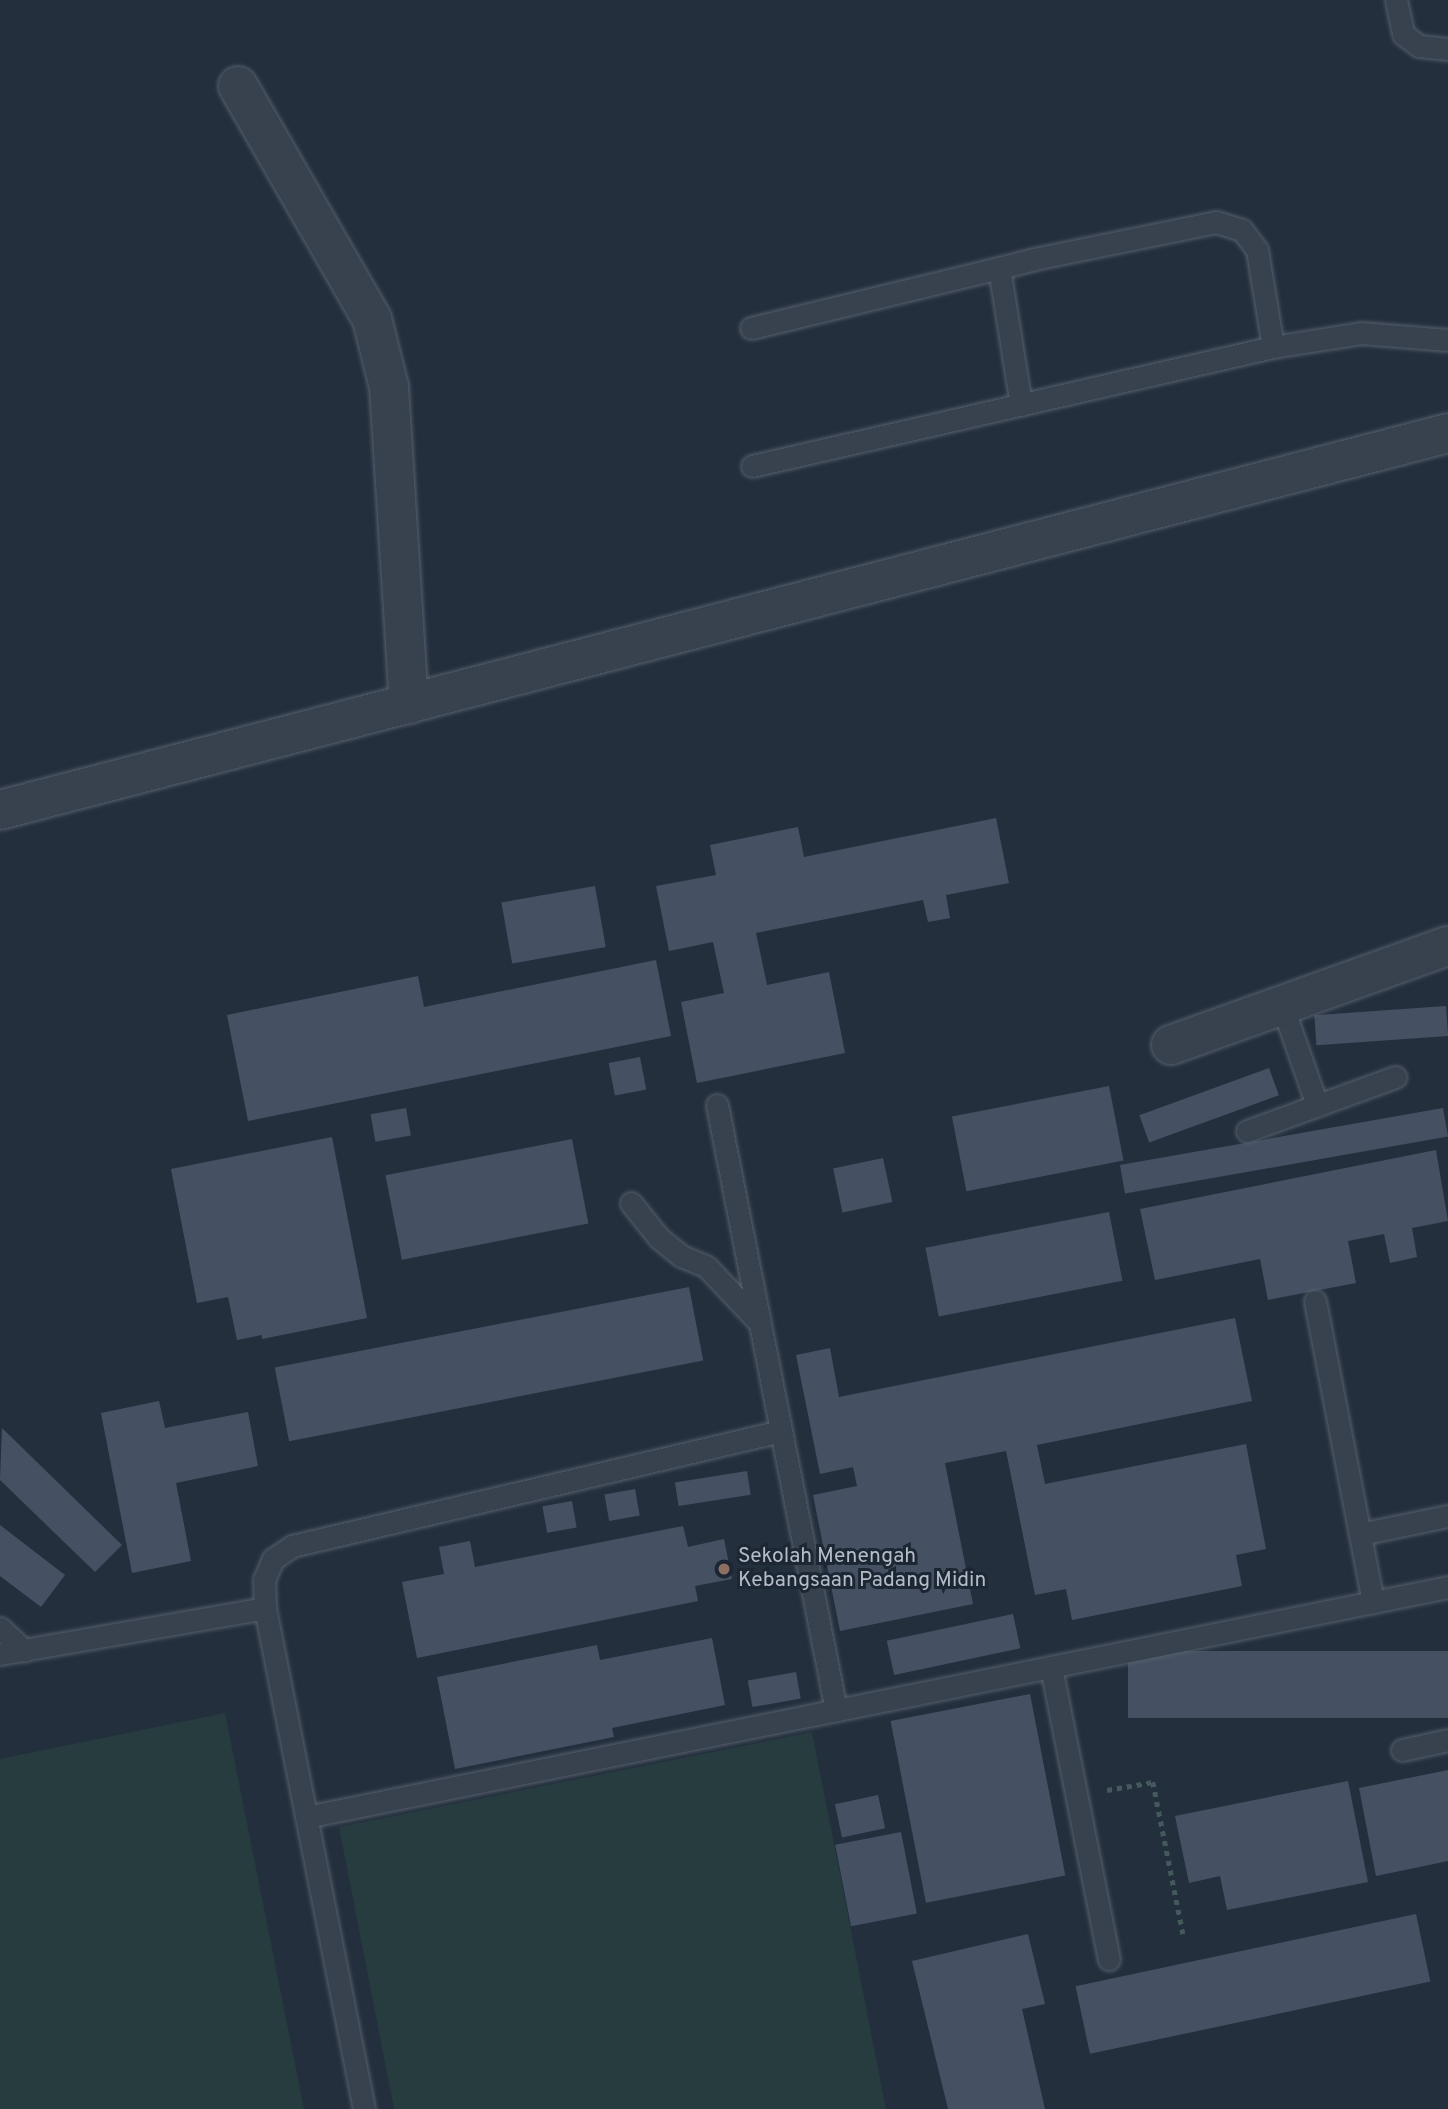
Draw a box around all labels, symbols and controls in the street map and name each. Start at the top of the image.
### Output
place label: Sekolah Menengah Kebangsaan Padang Midin [738,1544,986,1594]
marker: Sekolah Menengah Kebangsaan Padang Midin [716,1561,732,1577]

